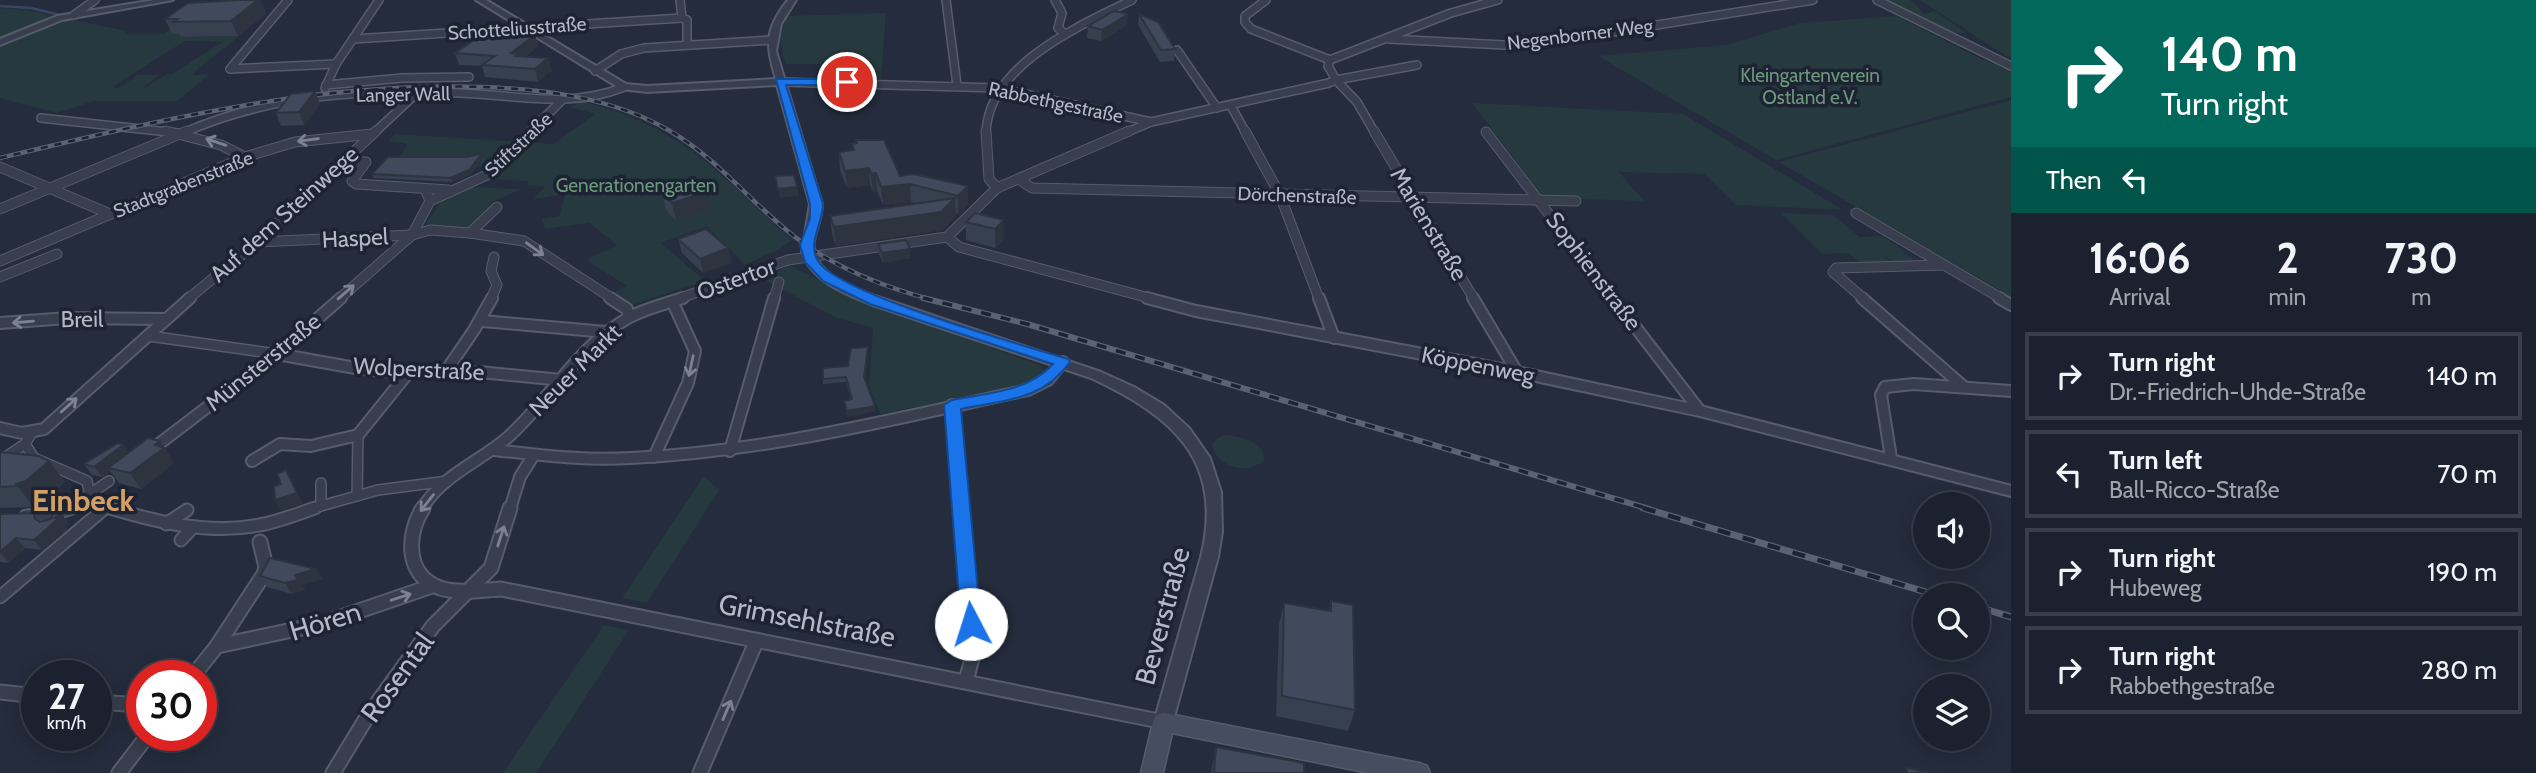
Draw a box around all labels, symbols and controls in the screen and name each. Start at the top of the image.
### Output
street label: Schotteliusstraße [447,12,587,45]
street label: Negenborner Weg [1506,14,1655,55]
text: 140 m [2161,24,2298,83]
icon: right [2046,28,2137,119]
pin [817,52,877,112]
icon: arrive [828,63,866,101]
park label: Kleingartenverein Ostland e.V. [1740,64,1880,109]
street label: Rabbethgestraße [986,77,1126,128]
street label: Langer Wall [356,82,451,107]
text: Turn right [2161,84,2288,123]
street label: Stiftstraße [480,107,557,181]
one-way arrow [297,134,320,147]
one-way arrow [206,135,228,147]
street label: Auf dem Steinwege [204,140,364,288]
street label: Stadtgrabenstraße [110,146,257,223]
icon: left [2116,161,2154,199]
street label: Marienstraße [1384,162,1474,286]
text: Then [2046,164,2102,196]
park label: Generationengarten [556,174,716,197]
street label: Dörchenstraße [1237,182,1357,209]
street label: Sophienstraße [1540,206,1648,336]
street label: Haspel [321,222,390,254]
text: 16:06 [2089,232,2191,284]
text: 2 [2276,232,2299,284]
text: 730 [2384,232,2458,284]
one-way arrow [525,242,544,256]
street label: Ostertor [693,252,780,306]
text: Arrival [2109,283,2170,311]
text: min [2269,283,2306,311]
text: m [2411,283,2431,311]
one-way arrow [337,284,355,300]
street label: Breil [60,305,104,333]
street label: Münsterstraße [200,307,326,417]
one-way arrow [12,315,34,328]
street label: Neuer Markt [523,318,627,422]
street label: Köppenweg [1419,340,1538,390]
text: Turn right [2109,346,2215,378]
street label: Wolperstraße [353,352,485,386]
one-way arrow [684,354,698,377]
icon: right [2050,357,2088,395]
text: 140 m [2427,360,2497,392]
text: Dr.-Friedrich-Uhde-Straße [2109,378,2366,406]
one-way arrow [60,397,77,414]
text: Turn left [2109,444,2202,476]
icon: left [2050,455,2088,493]
text: 70 m [2437,458,2497,490]
text: Ball-Ricco-Straße [2109,476,2280,504]
district label: Einbeck [32,482,134,519]
map controls [1913,492,1990,751]
button: sound [1913,492,1990,569]
one-way arrow [419,494,434,512]
one-way arrow [495,525,508,547]
text: Turn right [2109,542,2215,574]
street label: Beverstraße [1127,543,1197,689]
icon: right [2050,553,2088,591]
text: 190 m [2427,556,2497,588]
text: Hubeweg [2109,574,2201,602]
button: search [1913,583,1990,660]
street label: Grimsehlstraße [716,586,898,654]
position arrow [934,587,1008,661]
one-way arrow [389,590,411,602]
street label: Hören [285,594,365,648]
street label: Rosental [353,625,441,728]
text: Turn right [2109,640,2215,672]
icon: right [2050,651,2088,689]
text: 280 m [2421,654,2497,686]
speed limit sign: 30 [126,660,217,751]
text: Rabbethgestraße [2109,672,2275,700]
button: layers [1913,674,1990,751]
text: 27 [48,675,85,718]
one-way arrow [722,700,735,722]
text: km/h [47,712,86,734]

